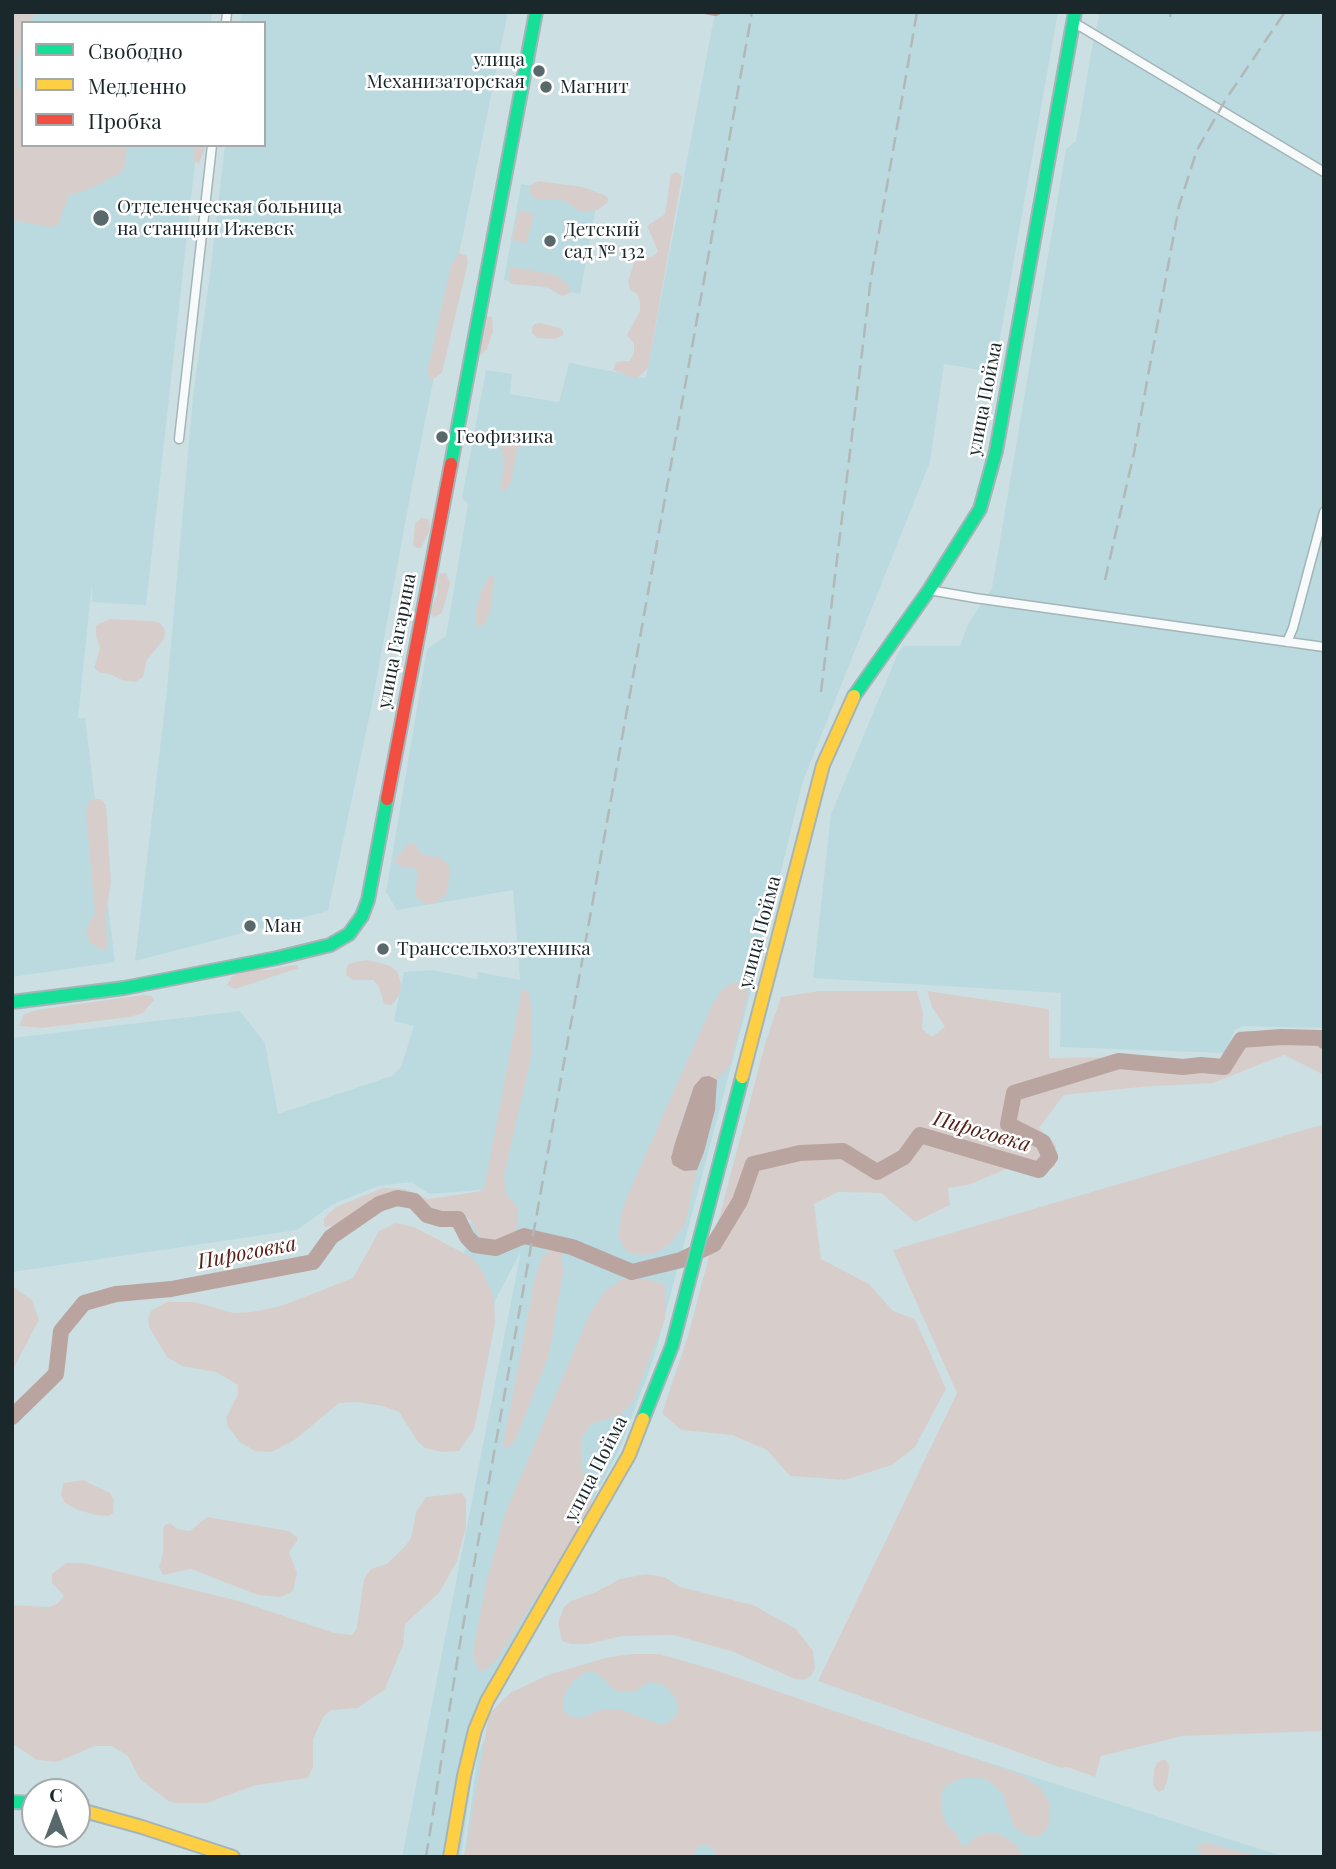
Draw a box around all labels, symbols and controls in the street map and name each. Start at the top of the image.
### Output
legend [21,21,266,147]
text: Свободно [88,36,183,64]
place label: улица Механизаторская [367,49,525,93]
marker: улица Механизаторская [531,63,547,79]
text: Медленно [88,71,186,99]
place label: Магнит [560,76,629,98]
marker: Магнит [538,79,554,95]
text: Пробка [88,106,162,134]
place label: Отделенческая больница на станции Ижевск [117,196,342,240]
marker: Отделенческая больница на станции Ижевск [91,208,111,228]
place label: Детский сад № 132 [564,219,645,263]
marker: Детский сад № 132 [542,233,558,249]
street label: улица Пойма [963,340,1007,458]
place label: Геофизика [456,426,553,448]
marker: Геофизика [434,429,450,445]
street label: улица Гагарина [373,571,421,711]
street label: улица Пойма [734,873,786,991]
place label: Ман [264,915,302,937]
marker: Ман [242,918,258,934]
place label: Транссельхозтехника [397,938,591,960]
marker: Транссельхозтехника [375,941,391,957]
water label: Пироговка [930,1106,1034,1158]
water label: Пироговка [195,1231,299,1275]
street label: улица Пойма [560,1412,632,1526]
north arrow [21,1778,91,1848]
text: С [49,1781,63,1807]

